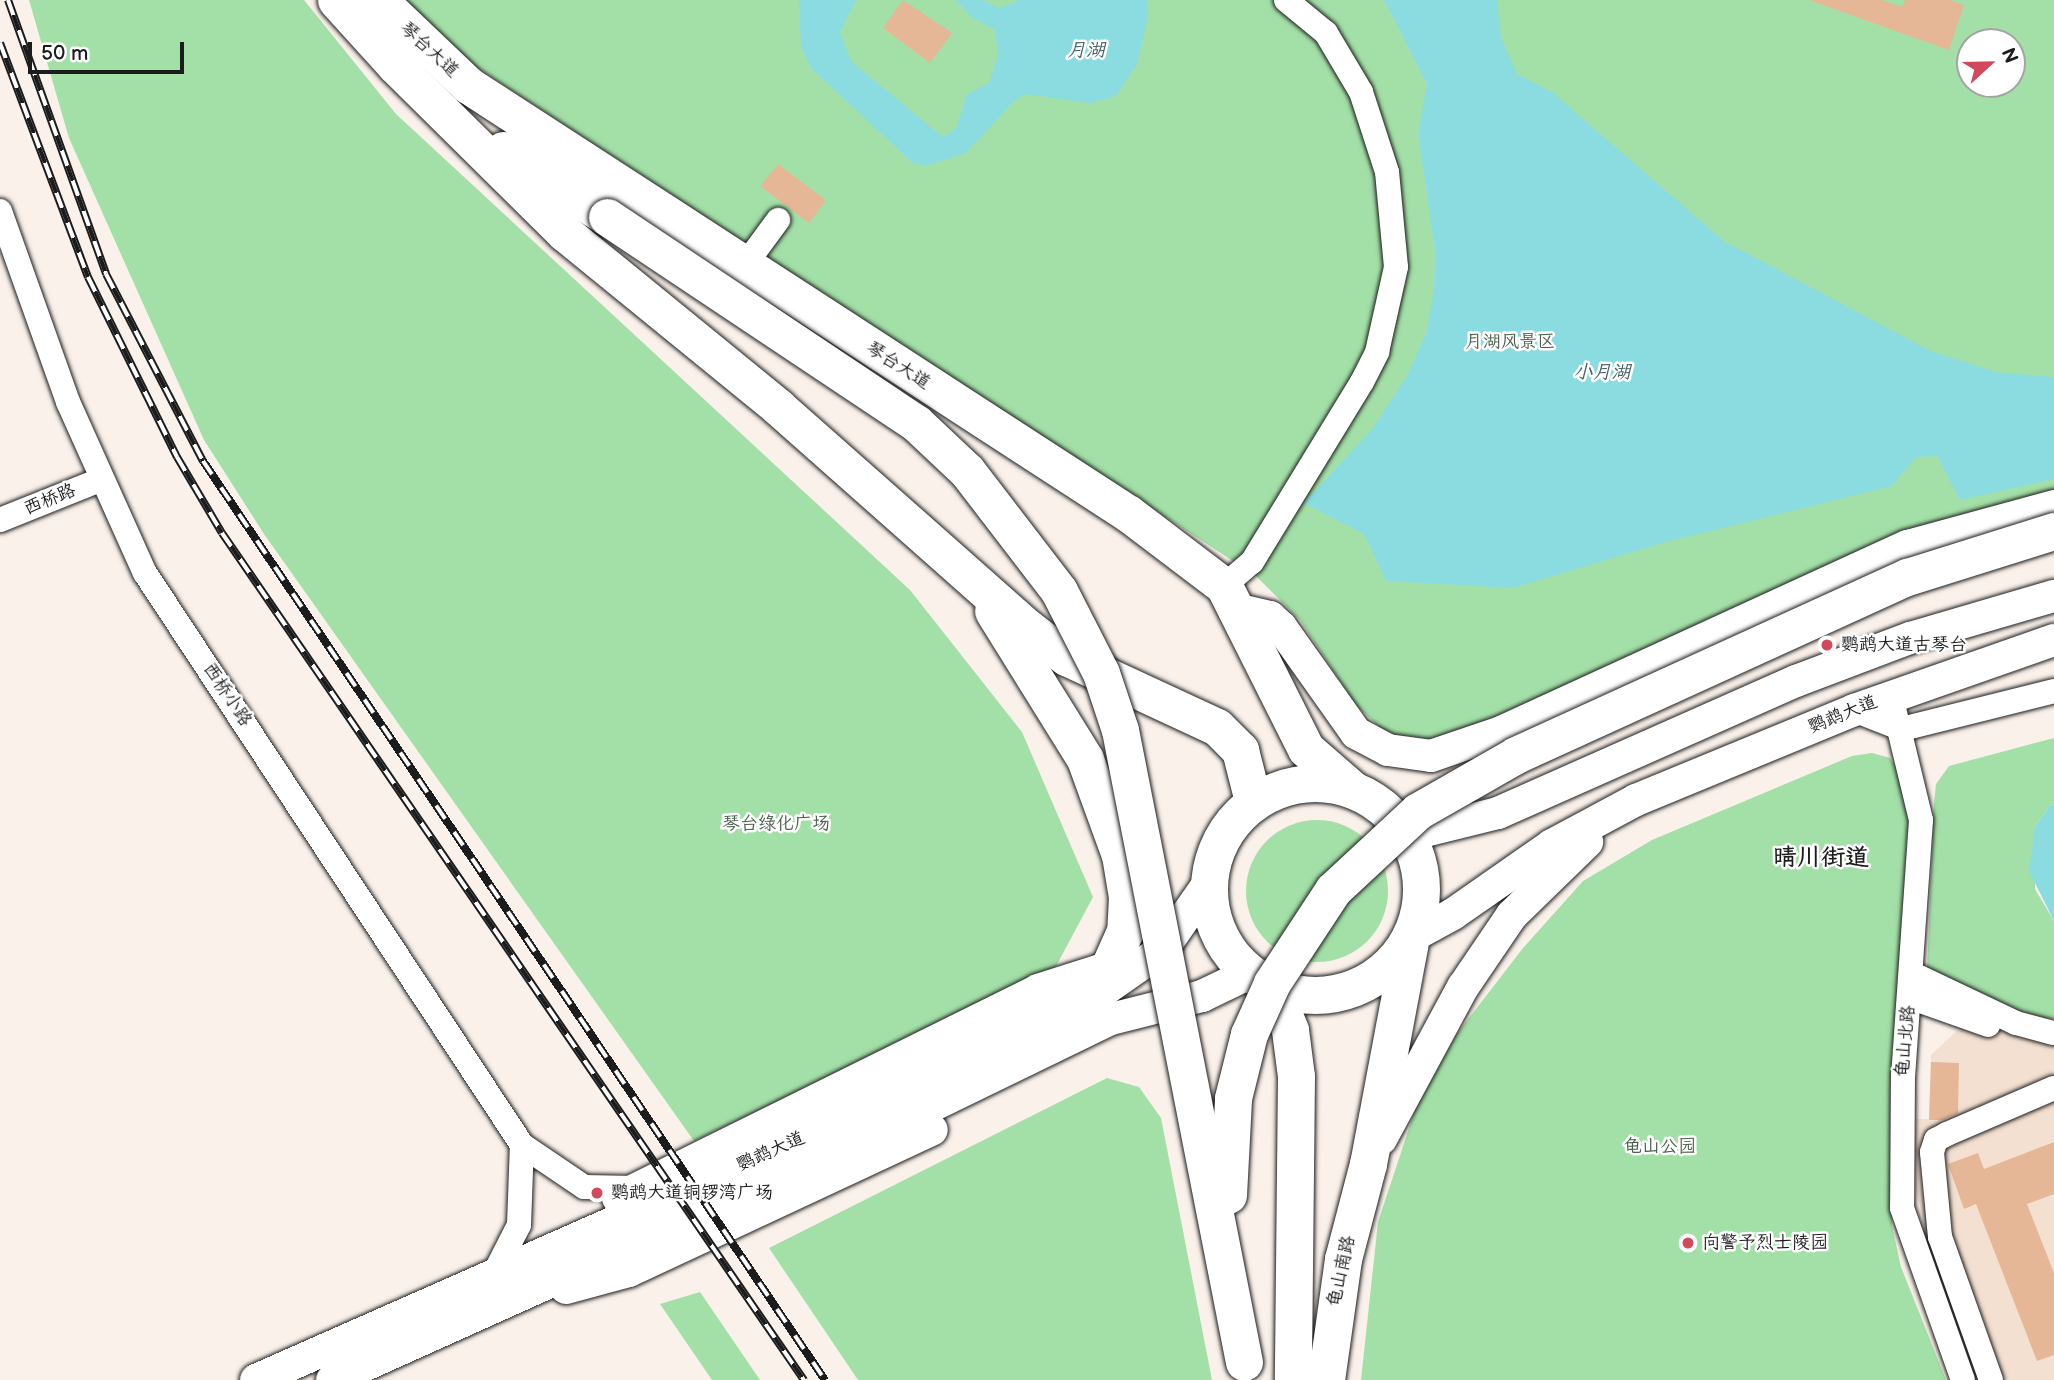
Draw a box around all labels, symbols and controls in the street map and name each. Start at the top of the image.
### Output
street label: 琴台大道 [395,18,463,82]
scale bar [32,28,187,72]
north arrow [1956,28,2026,98]
water label: 月湖 [1067,40,1105,62]
text: 50 m [41,41,88,66]
text: N [1996,45,2022,67]
park label: 月湖风景区 [1465,331,1555,353]
street label: 琴台大道 [862,337,934,395]
water label: 小月湖 [1574,362,1630,384]
street label: 西桥路 [21,480,79,520]
place label: 鹦鹉大道古琴台 [1841,634,1967,656]
marker: 鹦鹉大道古琴台 [1819,637,1835,653]
street label: 西桥小路 [198,659,256,731]
street label: 鹦鹉大道 [1806,692,1880,738]
park label: 琴台绿化广场 [722,813,830,835]
district label: 晴川街道 [1773,844,1869,872]
street label: 龟山北路 [1892,1004,1920,1078]
street label: 鹦鹉大道 [734,1127,808,1177]
park label: 龟山公园 [1624,1136,1696,1158]
place label: 鹦鹉大道铜锣湾广场 [611,1182,773,1204]
marker: 鹦鹉大道铜锣湾广场 [589,1185,605,1201]
place label: 向警予烈士陵园 [1702,1232,1828,1254]
street label: 龟山南路 [1324,1234,1360,1308]
marker: 向警予烈士陵园 [1680,1235,1696,1251]

